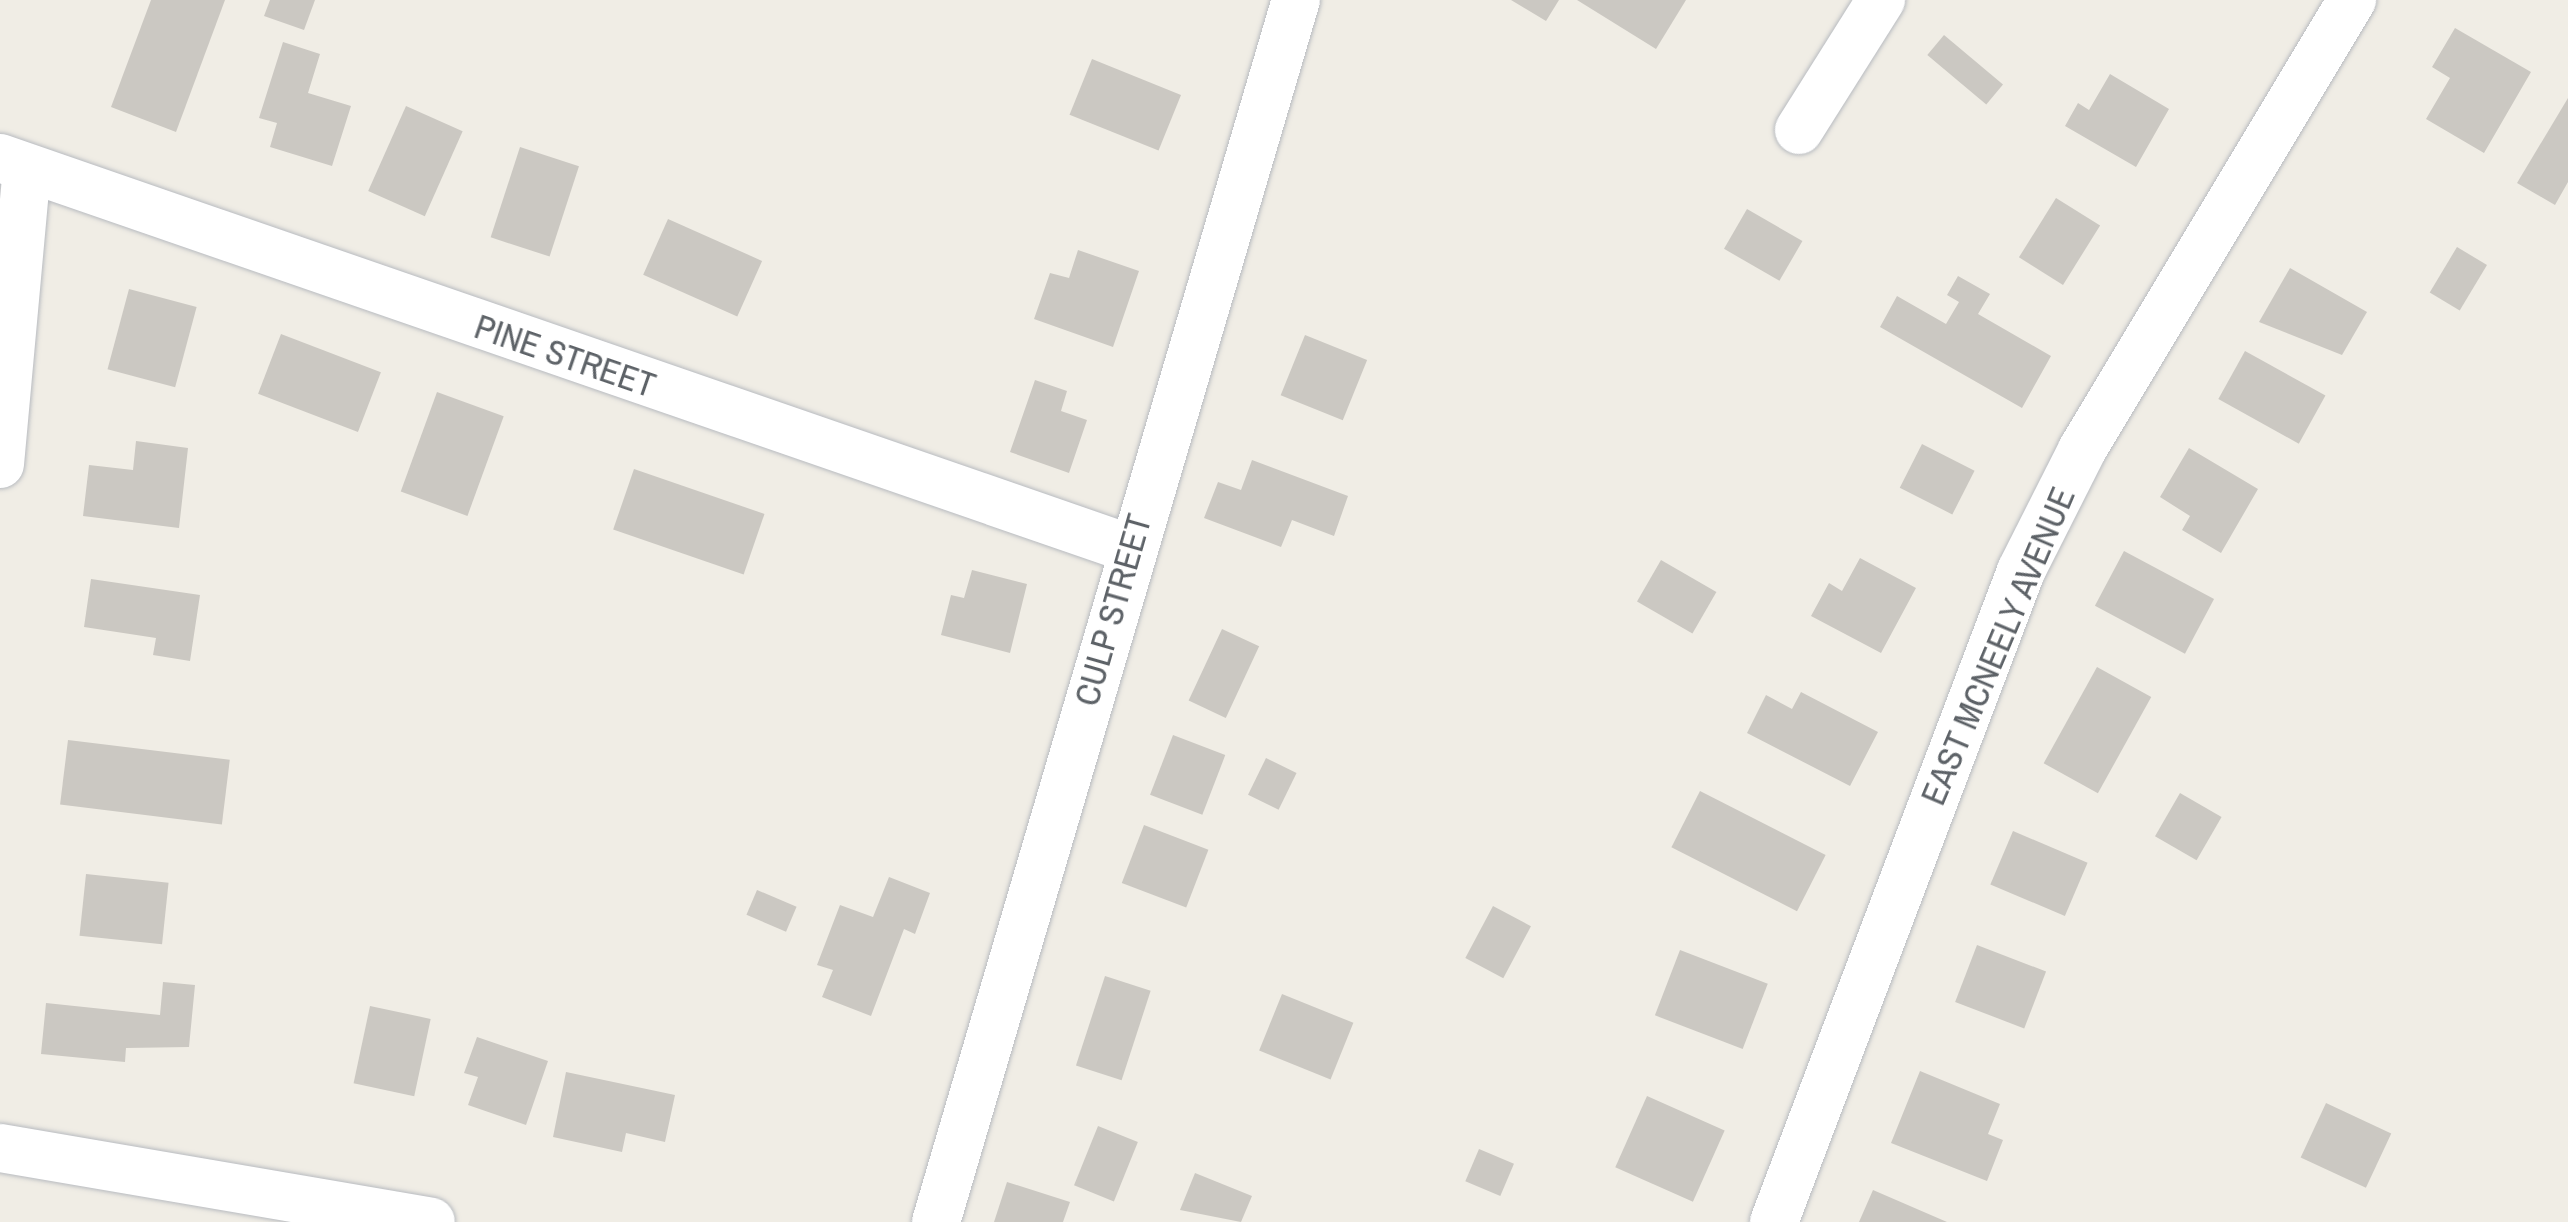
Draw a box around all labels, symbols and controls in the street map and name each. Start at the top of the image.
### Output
street label: PINE STREET [469,306,661,406]
street label: EAST MCNEELY AVENUE [1912,480,2084,812]
street label: CULP STREET [1066,509,1160,711]

